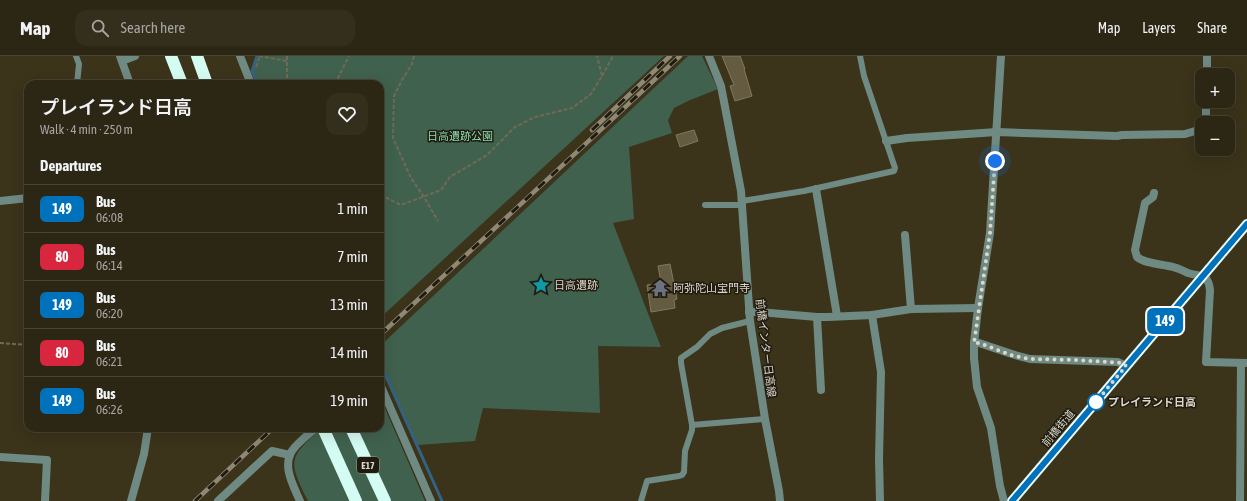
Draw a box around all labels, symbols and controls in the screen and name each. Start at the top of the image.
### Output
search box [75,10,355,46]
text: Map [20,17,51,39]
icon: search [89,17,111,39]
text: Search here [121,19,185,36]
text: Map [1098,20,1120,36]
text: Layers [1142,20,1175,36]
text: Share [1197,20,1227,36]
map controls [1195,68,1235,156]
button: + [1195,68,1235,108]
button: heart [326,93,368,135]
text: プレイランド日高 [40,96,192,118]
button: − [1195,116,1235,156]
text: Walk · 4 min · 250 m [40,122,133,137]
park label: 日高遺跡公園 [427,130,493,142]
your location [985,151,1005,171]
text: Departures [40,157,102,174]
text: Bus [96,193,116,210]
text: 1 min [337,200,368,217]
text: 149 [52,201,72,217]
text: 06:08 [96,210,123,225]
text: Bus [96,241,116,258]
text: 7 min [337,248,368,265]
text: 80 [55,249,69,265]
text: 06:14 [96,258,123,273]
place icon: 日高遺跡 [531,275,551,295]
temple icon: 阿弥陀山宝門寺 [650,278,670,298]
place label: 日高遺跡 [554,279,598,291]
place label: 阿弥陀山宝門寺 [673,282,750,294]
text: Bus [96,289,116,306]
text: 13 min [330,296,368,313]
text: 149 [52,297,72,313]
street label: 前橋インター日高線 [754,298,778,398]
text: 06:20 [96,306,123,321]
line badge: 149 [1142,308,1188,334]
text: 149 [1155,313,1175,329]
text: Bus [96,337,116,354]
text: 14 min [330,344,368,361]
text: 80 [55,345,69,361]
text: 06:21 [96,354,123,369]
text: Bus [96,385,116,402]
text: 19 min [330,392,368,409]
text: 149 [52,393,72,409]
marker: プレイランド日高 [1087,393,1105,411]
place label: プレイランド日高 [1108,396,1196,408]
text: 06:26 [96,402,123,417]
street label: 前橋街道 [1039,407,1077,449]
road number: E17 [357,457,379,473]

